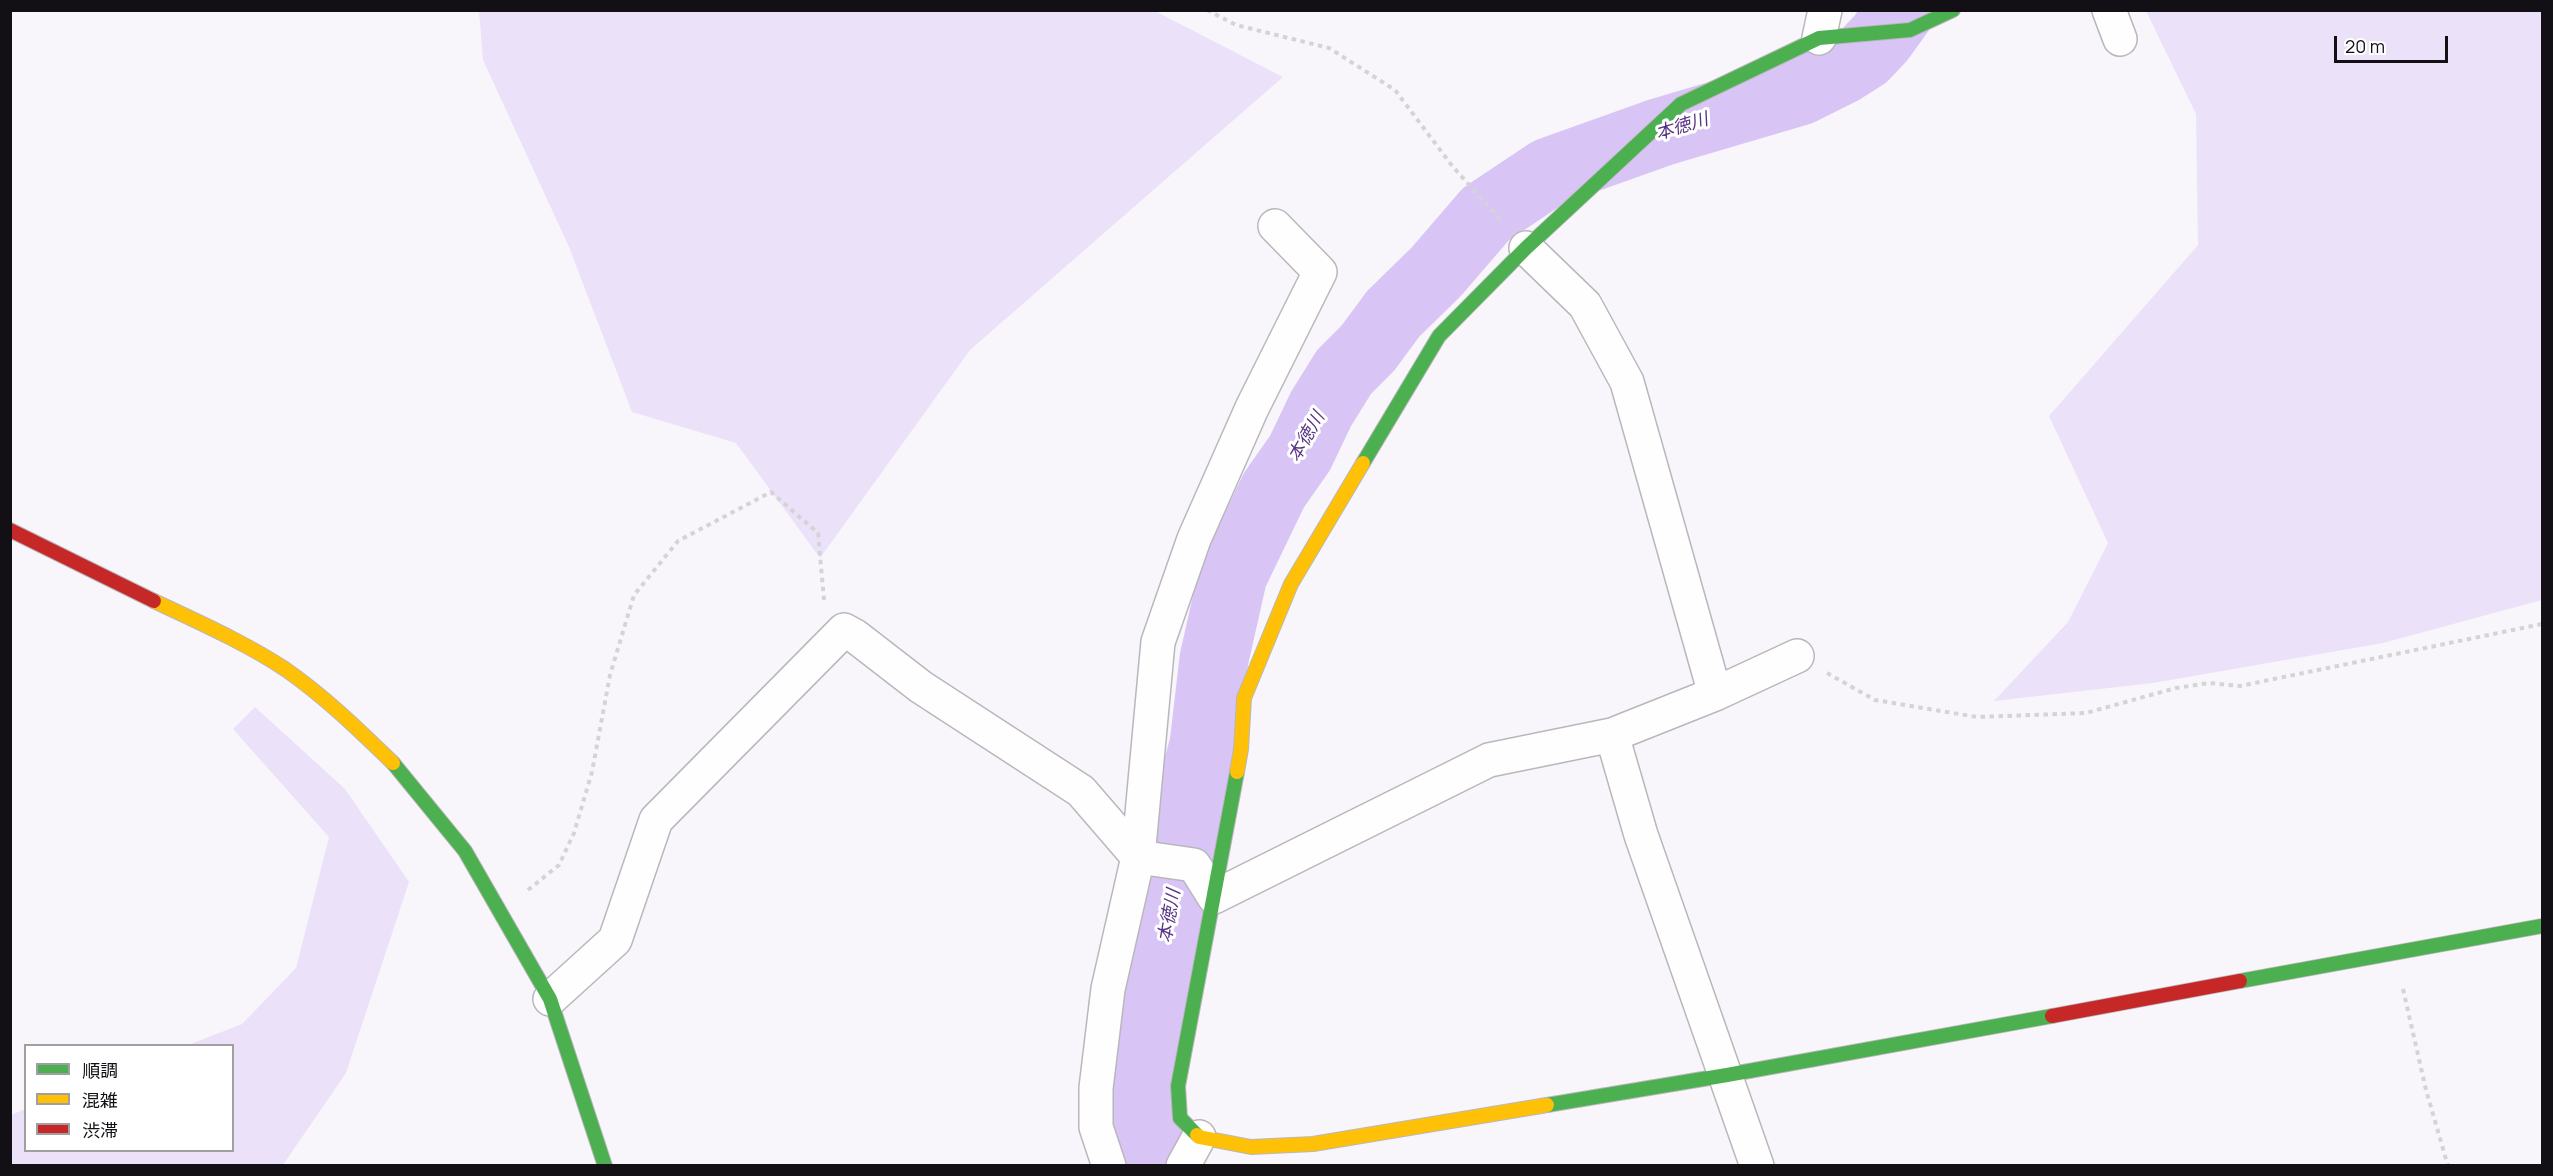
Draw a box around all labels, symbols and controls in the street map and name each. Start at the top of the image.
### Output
scale bar [2337,24,2451,62]
text: 20 m [2345,34,2385,58]
water label: 本徳川 [1653,109,1711,145]
water label: 本徳川 [1284,408,1330,466]
water label: 本徳川 [1155,888,1185,944]
legend [24,1044,234,1152]
text: 順調 [82,1058,118,1082]
text: 混雑 [82,1088,118,1112]
text: 渋滞 [82,1118,118,1142]

